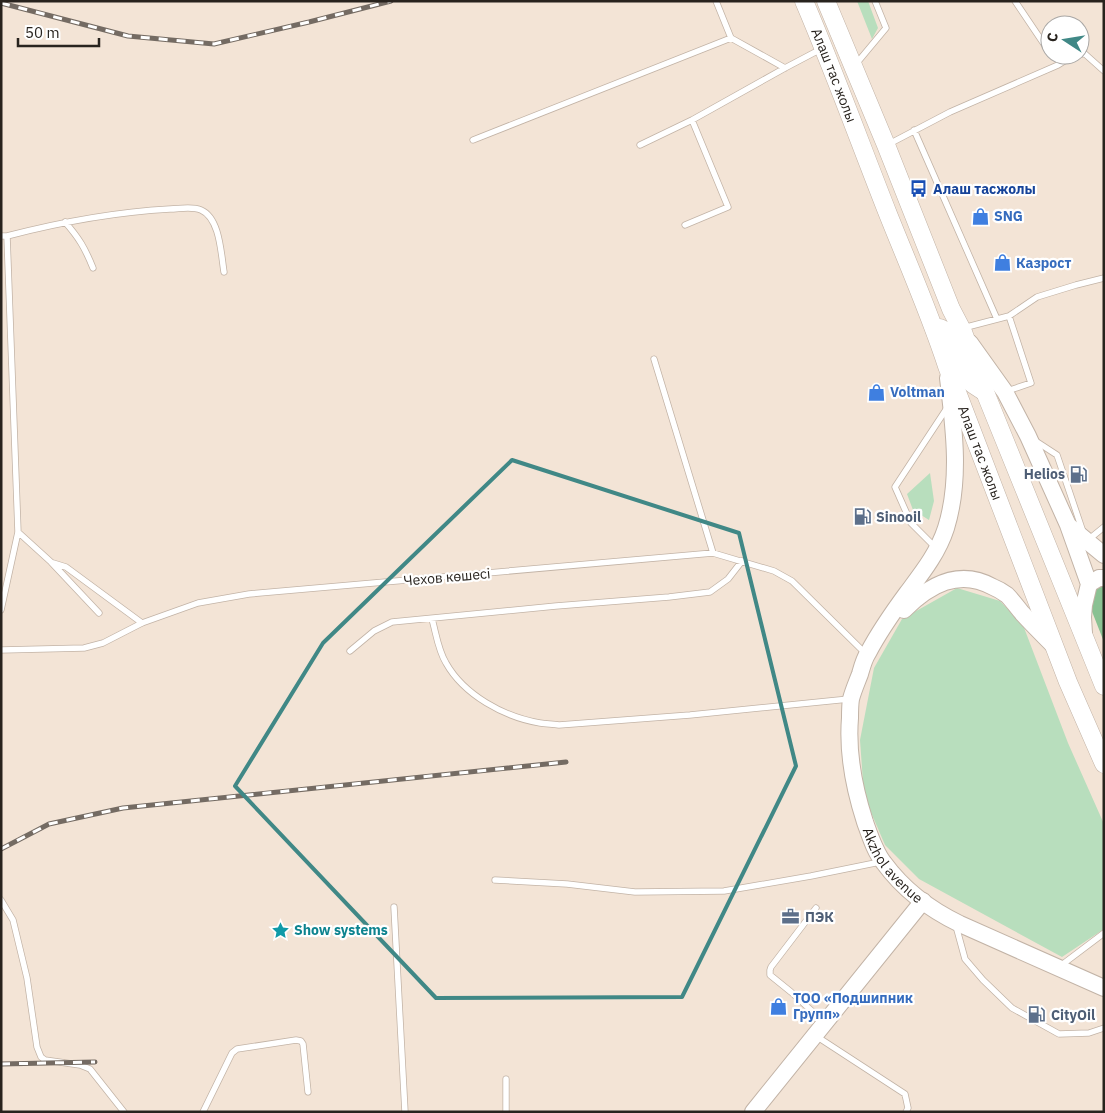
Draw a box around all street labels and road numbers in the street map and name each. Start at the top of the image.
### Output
street label: Алаш тас жолы [807,25,861,125]
street label: Алаш тас жолы [954,403,1006,503]
street label: Чехов көшесі [403,564,491,590]
street label: Akzhol avenue [859,825,927,907]

